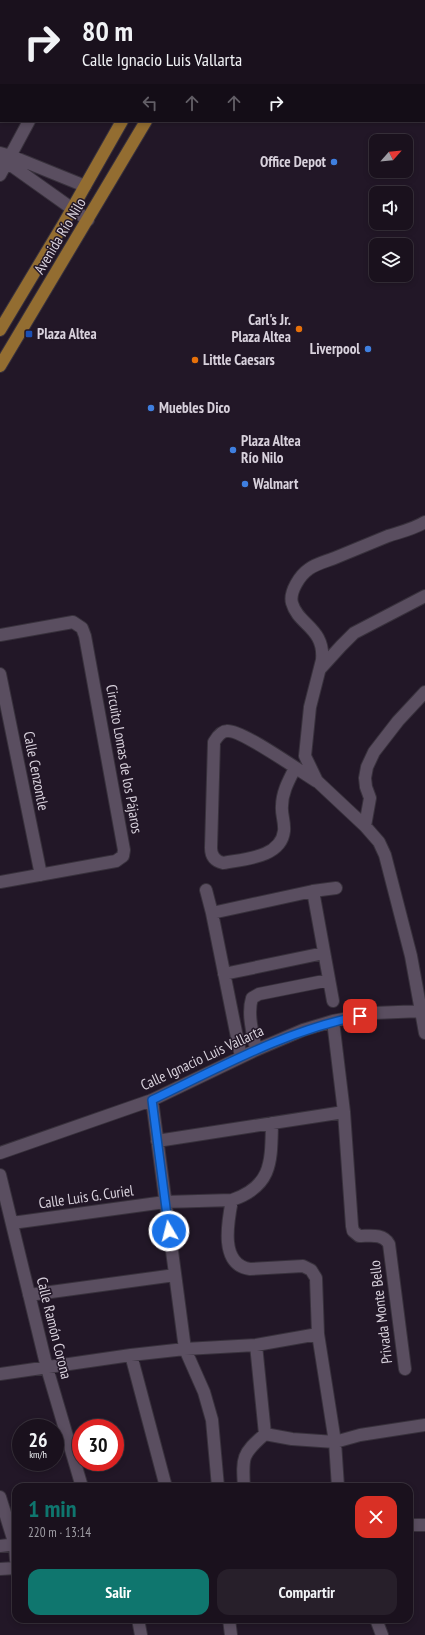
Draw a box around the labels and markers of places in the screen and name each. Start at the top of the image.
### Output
place label: Office Depot [260,152,327,171]
marker: Office Depot [329,157,339,167]
place label: Carl's Jr. Plaza Altea [231,310,291,346]
place label: Plaza Altea [37,324,97,343]
marker: Carl's Jr. Plaza Altea [294,324,304,334]
marker: Plaza Altea [24,329,34,339]
place label: Liverpool [310,339,360,358]
marker: Liverpool [363,344,373,354]
place label: Little Caesars [203,350,275,369]
marker: Little Caesars [190,355,200,365]
place label: Muebles Dico [159,398,231,417]
marker: Muebles Dico [146,403,156,413]
place label: Plaza Altea Río Nilo [241,431,301,467]
marker: Plaza Altea Río Nilo [228,445,238,455]
place label: Walmart [252,474,299,493]
marker: Walmart [240,479,250,489]
pin [343,999,377,1033]

